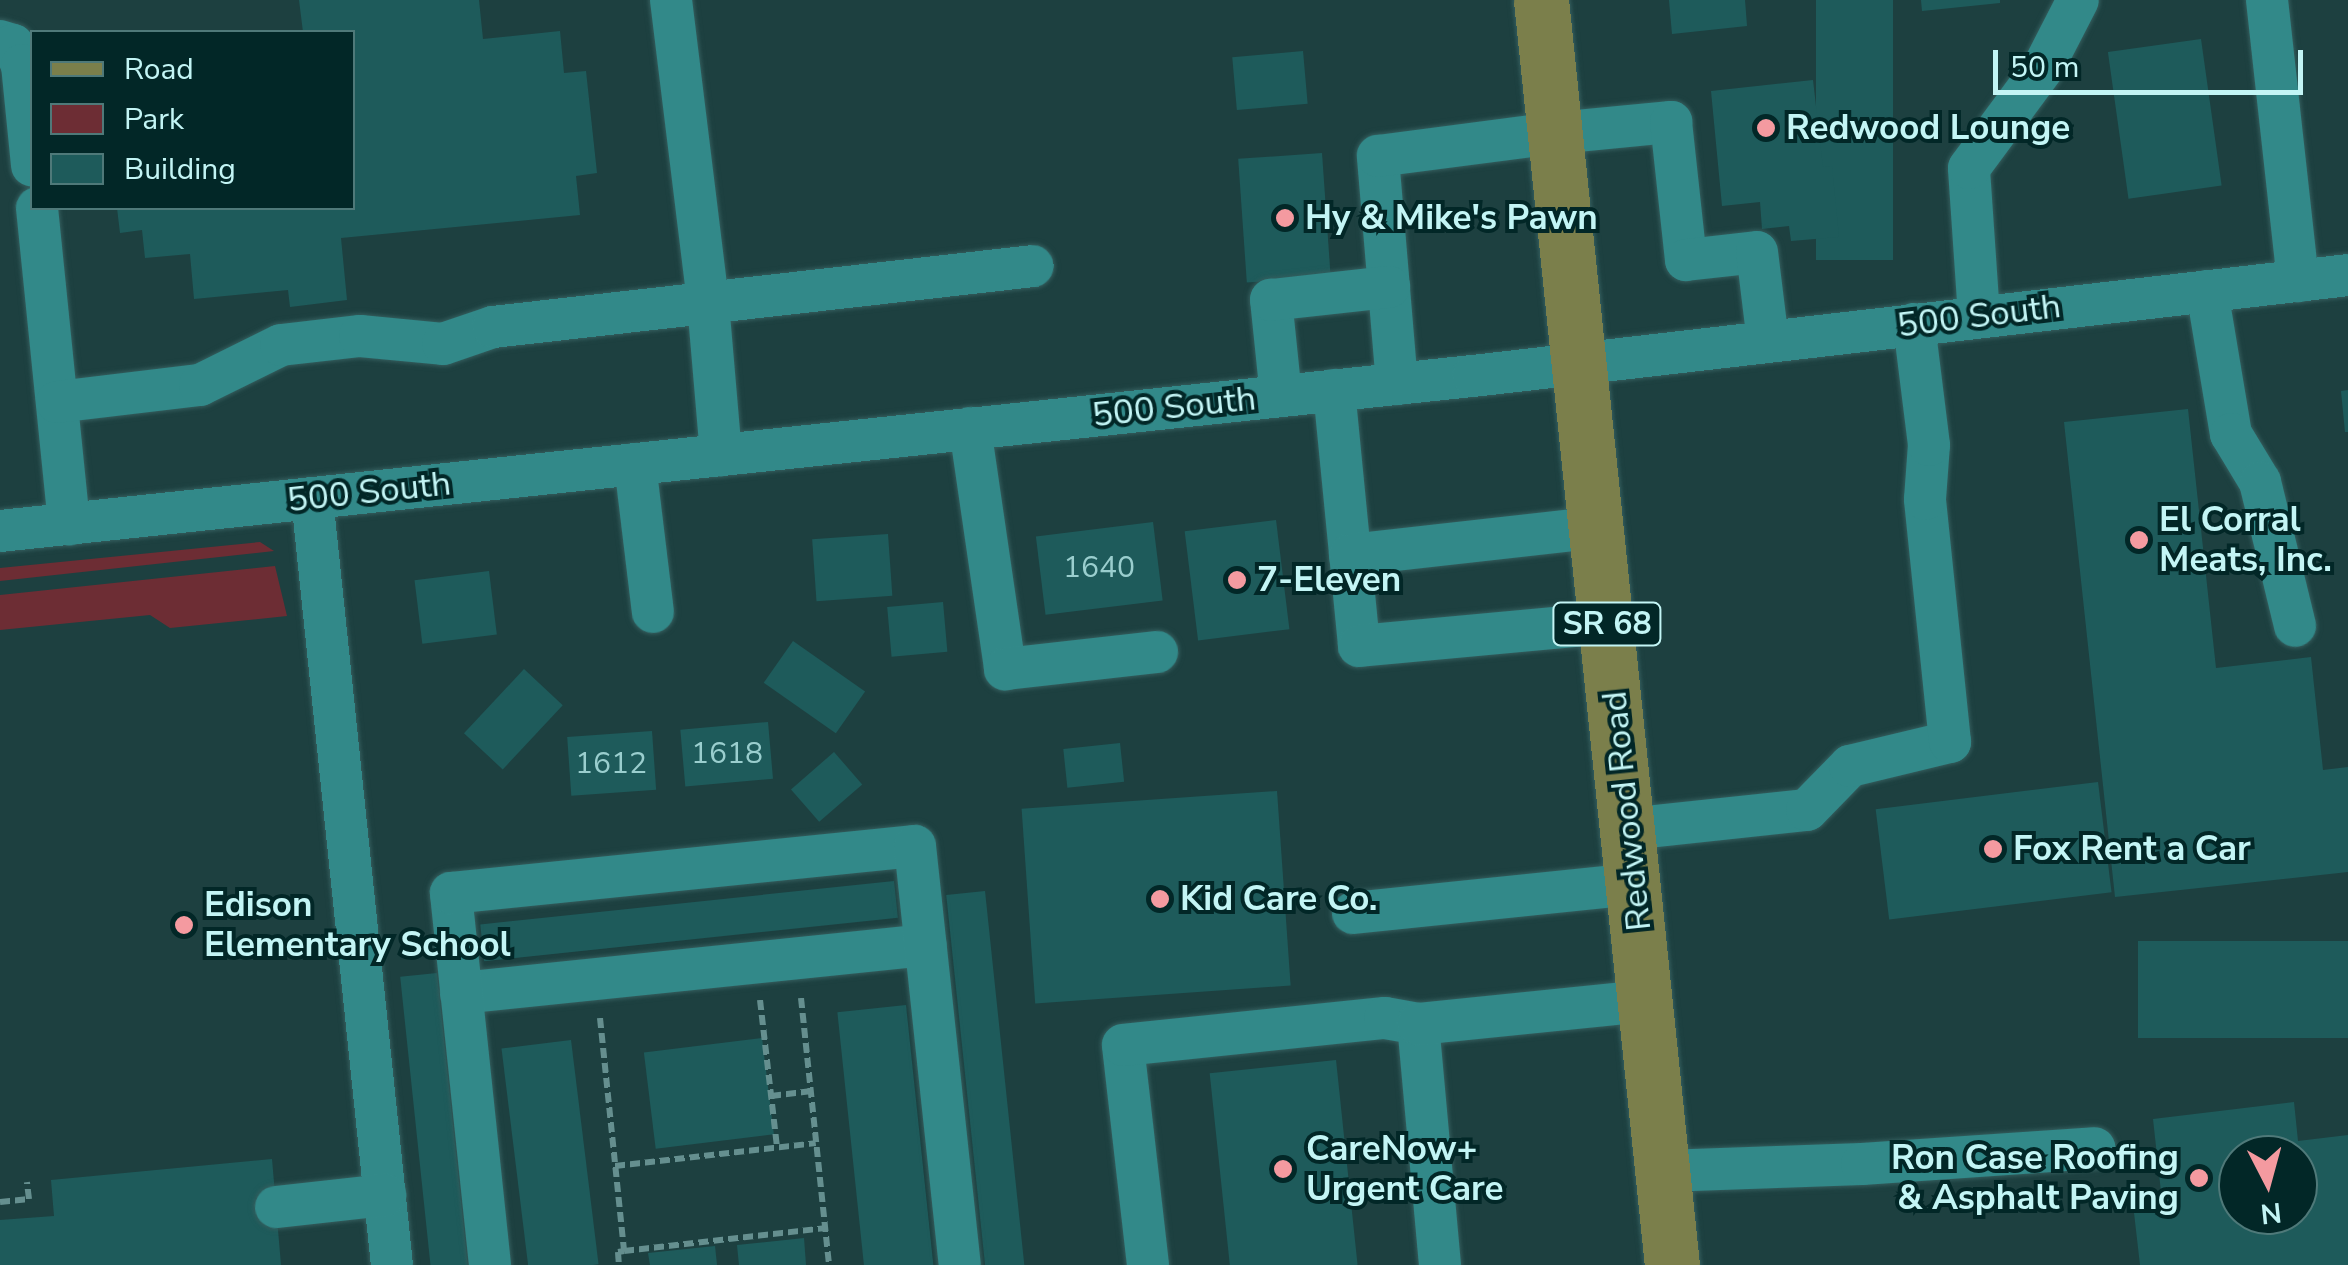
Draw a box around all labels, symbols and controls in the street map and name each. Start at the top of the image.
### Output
legend [30,30,355,210]
scale bar [1998,30,2308,92]
text: 50 m [2010,47,2079,88]
text: Road [124,49,194,90]
text: Park [124,99,184,140]
place label: Redwood Lounge [1786,107,2070,149]
marker: Redwood Lounge [1755,117,1777,139]
text: Building [124,149,236,190]
place label: Hy & Mike's Pawn [1305,197,1598,239]
marker: Hy & Mike's Pawn [1274,207,1296,229]
street label: 500 South [1895,285,2063,347]
street label: 500 South [1090,378,1258,436]
street label: 500 South [285,463,453,521]
place label: El Corral Meats, Inc. [2159,499,2332,581]
marker: El Corral Meats, Inc. [2128,529,2150,551]
house number: 1640 [1063,550,1135,586]
place label: 7-Eleven [1257,559,1401,601]
marker: 7-Eleven [1226,569,1248,591]
road number: SR 68 [1552,597,1662,651]
street label: Redwood Road [1594,689,1660,933]
house number: 1618 [691,736,763,772]
house number: 1612 [575,746,647,782]
place label: Fox Rent a Car [2013,828,2251,870]
marker: Fox Rent a Car [1982,838,2004,860]
place label: Kid Care Co. [1180,878,1378,920]
place label: Edison Elementary School [204,884,511,966]
marker: Kid Care Co. [1149,888,1171,910]
marker: Edison Elementary School [173,914,195,936]
place label: CareNow+ Urgent Care [1306,1128,1503,1210]
north arrow [2218,1135,2318,1235]
place label: Ron Case Roofing & Asphalt Paving [1891,1137,2179,1219]
marker: CareNow+ Urgent Care [1270,1156,1296,1182]
marker: Ron Case Roofing & Asphalt Paving [2188,1167,2210,1189]
text: N [2259,1193,2283,1233]

